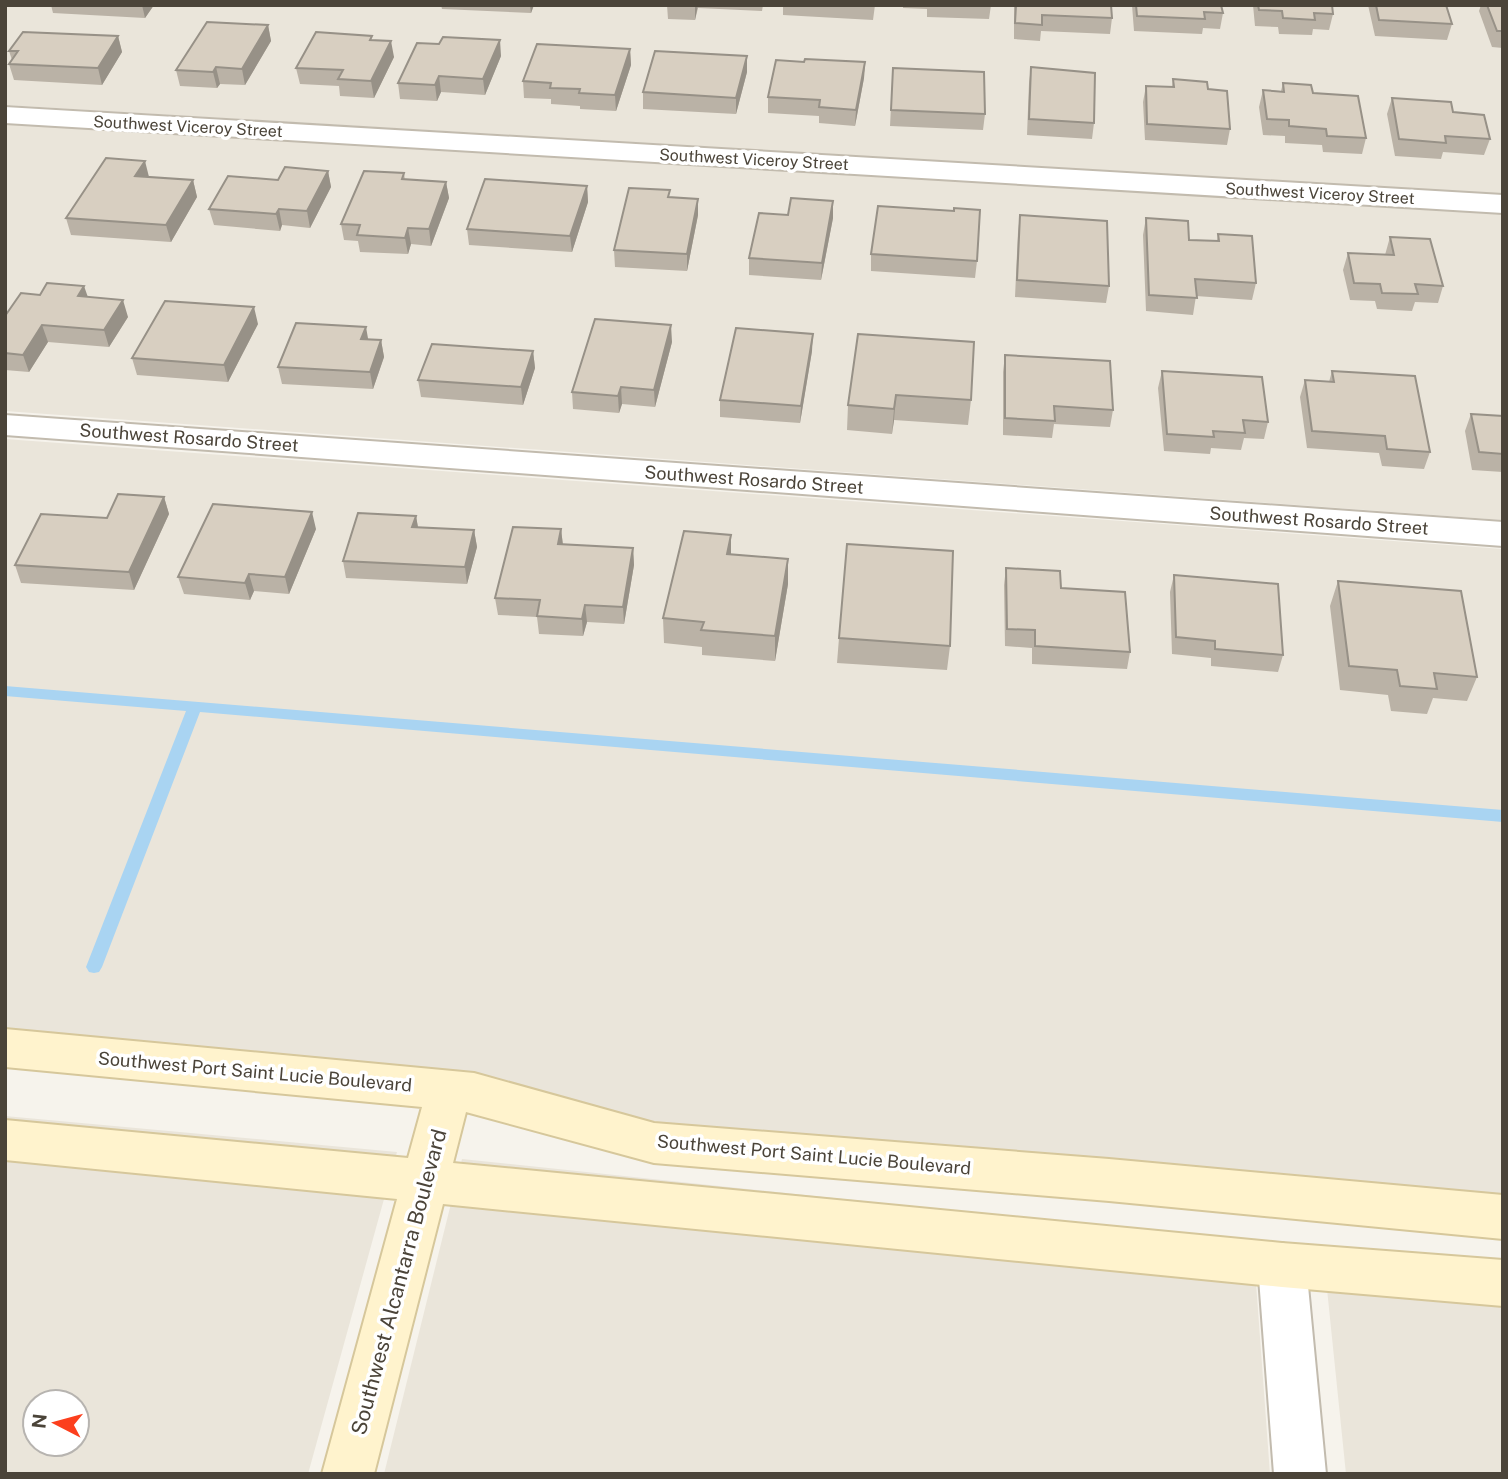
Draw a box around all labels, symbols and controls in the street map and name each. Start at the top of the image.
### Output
street label: Southwest Viceroy Street [93,112,283,141]
street label: Southwest Viceroy Street [659,145,849,174]
street label: Southwest Viceroy Street [1225,179,1415,208]
street label: Southwest Rosardo Street [79,419,299,456]
street label: Southwest Rosardo Street [644,461,864,498]
street label: Southwest Rosardo Street [1209,502,1429,539]
street label: Southwest Port Saint Lucie Boulevard [97,1047,413,1096]
street label: Southwest Alcantarra Boulevard [346,1126,451,1438]
street label: Southwest Port Saint Lucie Boulevard [656,1130,972,1179]
north arrow [21,1388,91,1458]
text: N [27,1413,51,1430]

